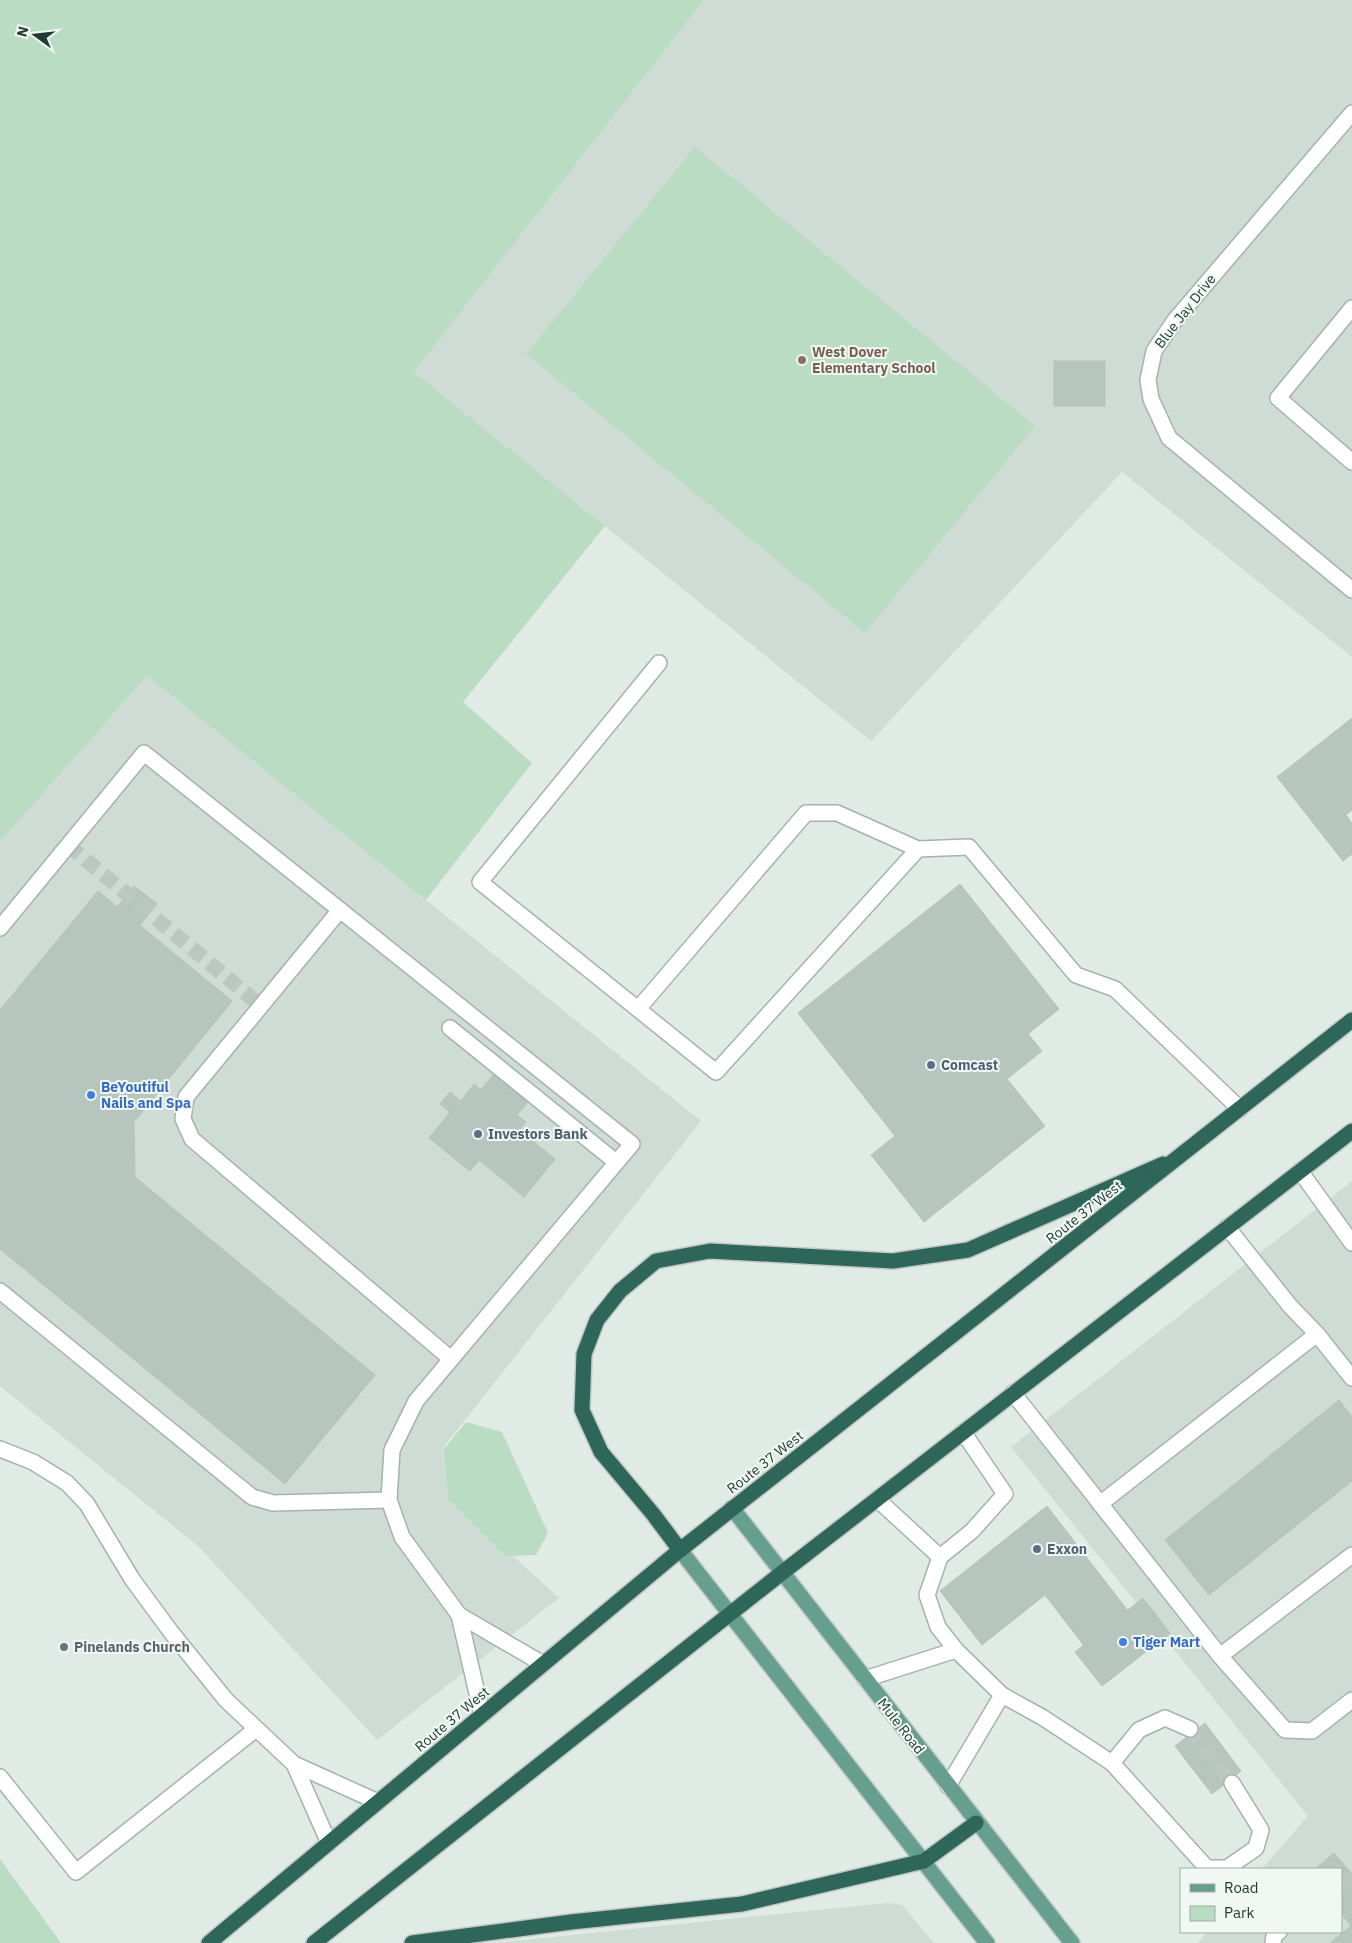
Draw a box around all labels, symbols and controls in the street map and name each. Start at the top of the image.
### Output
north arrow [10,10,60,60]
text: N [12,24,32,39]
street label: Blue Jay Drive [1150,270,1220,352]
place label: West Dover Elementary School [812,343,936,377]
marker: West Dover Elementary School [796,354,808,366]
place label: Comcast [941,1056,998,1074]
marker: Comcast [925,1059,937,1071]
place label: BeYoutiful Nails and Spa [101,1078,191,1112]
marker: BeYoutiful Nails and Spa [85,1089,97,1101]
place label: Investors Bank [488,1125,588,1143]
marker: Investors Bank [472,1128,484,1140]
street label: Route 37 West [1042,1177,1126,1247]
street label: Route 37 West [723,1427,807,1497]
place label: Exxon [1047,1540,1087,1558]
marker: Exxon [1031,1543,1043,1555]
place label: Tiger Mart [1133,1633,1200,1651]
marker: Tiger Mart [1117,1636,1129,1648]
place label: Pinelands Church [74,1638,190,1656]
marker: Pinelands Church [58,1641,70,1653]
street label: Route 37 West [411,1682,493,1755]
street label: Mule Road [873,1694,929,1758]
legend [1180,1868,1342,1933]
text: Road [1224,1878,1259,1897]
text: Park [1224,1903,1254,1922]

